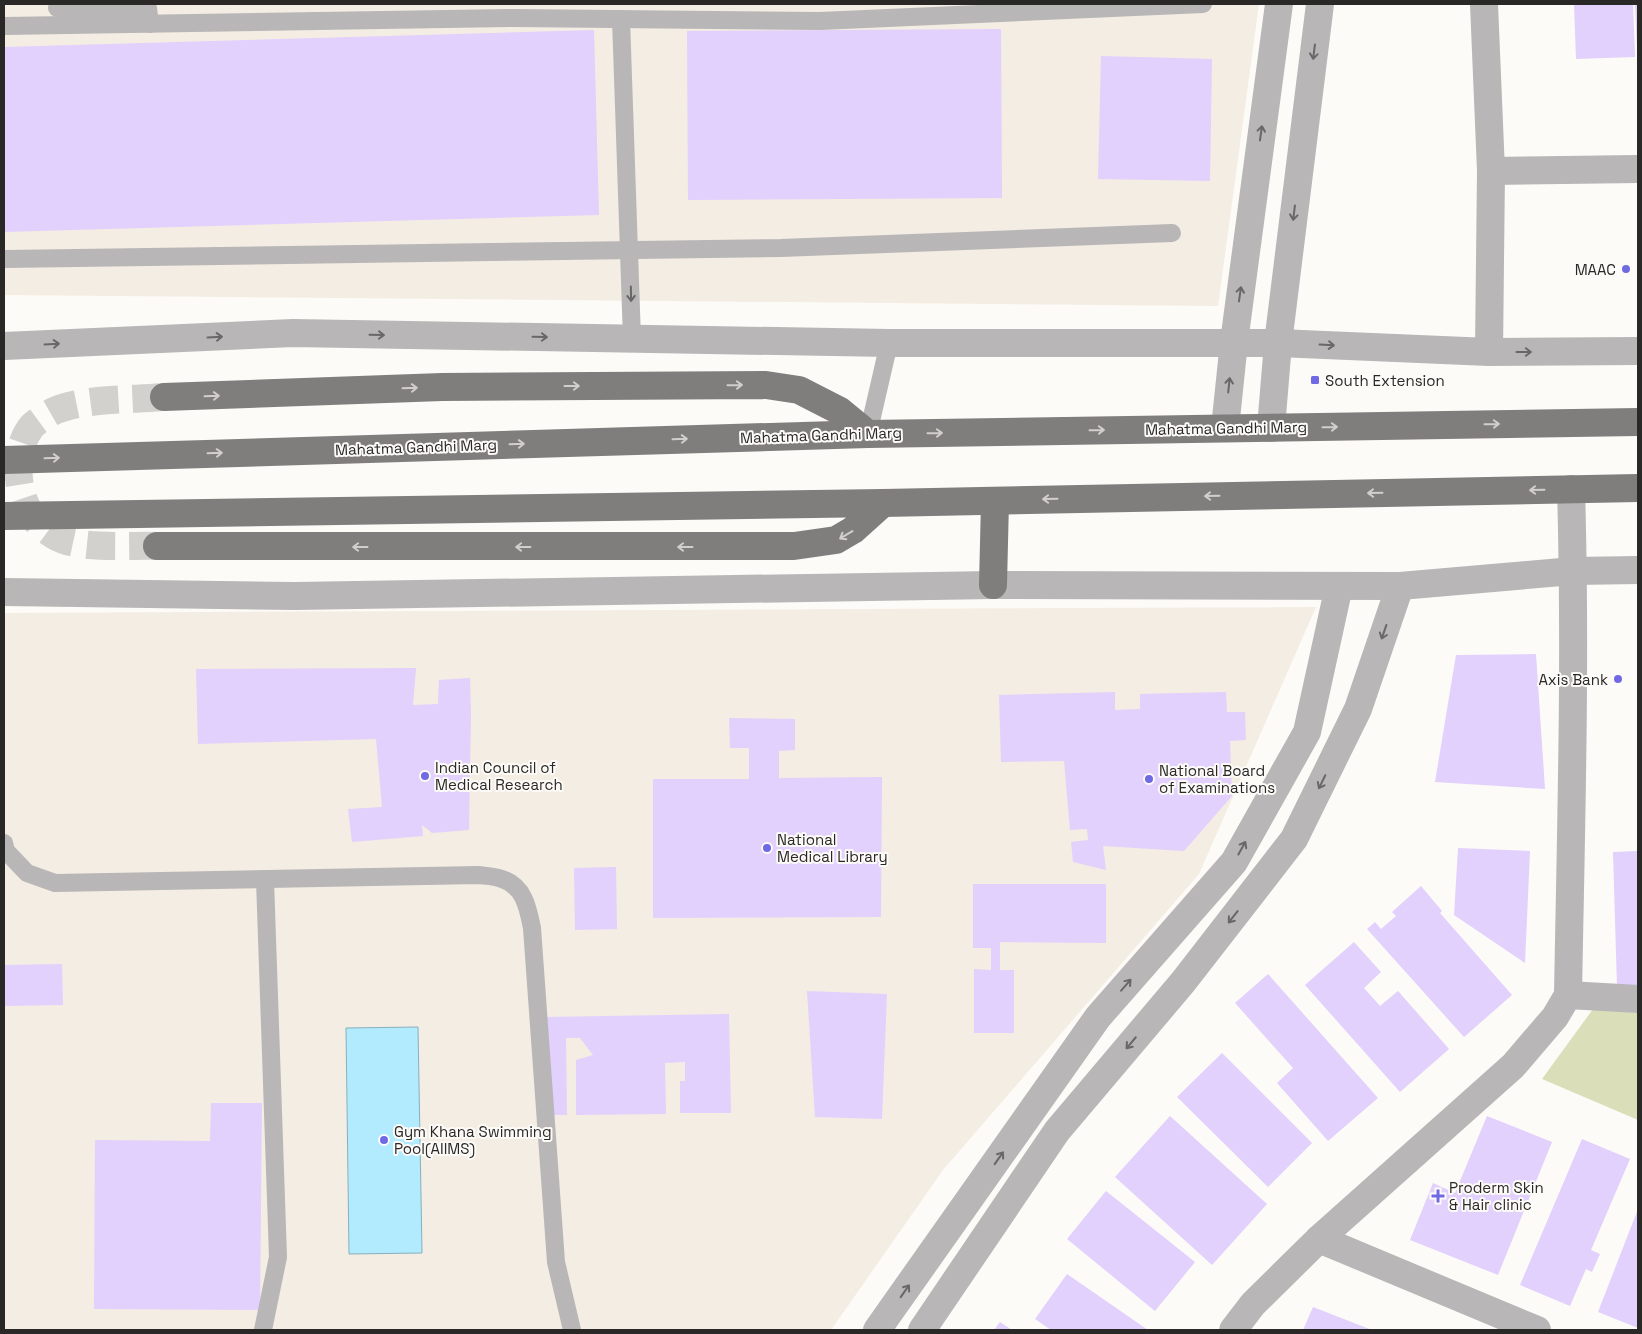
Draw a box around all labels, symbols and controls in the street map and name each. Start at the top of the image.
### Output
one-way arrow [1309,44,1319,60]
one-way arrow [1257,125,1267,141]
one-way arrow [1289,205,1299,221]
place label: MAAC [1575,260,1616,279]
marker: MAAC [1620,263,1632,275]
one-way arrow [626,286,636,302]
one-way arrow [1235,286,1245,302]
one-way arrow [369,330,385,339]
one-way arrow [207,332,223,341]
one-way arrow [531,332,547,342]
one-way arrow [44,339,60,349]
one-way arrow [1318,340,1335,350]
one-way arrow [1516,347,1532,357]
place label: South Extension [1325,371,1445,390]
marker: South Extension [1309,374,1321,386]
one-way arrow [1224,378,1234,394]
one-way arrow [726,380,742,390]
one-way arrow [564,381,580,391]
one-way arrow [401,384,417,393]
one-way arrow [204,391,220,400]
street label: Mahatma Gandhi Marg [1145,417,1307,439]
one-way arrow [1484,419,1500,429]
one-way arrow [1321,422,1337,432]
street label: Mahatma Gandhi Marg [740,423,902,447]
one-way arrow [1088,425,1105,435]
one-way arrow [926,428,942,438]
street label: Mahatma Gandhi Marg [335,435,497,459]
one-way arrow [671,435,687,444]
one-way arrow [509,440,525,449]
one-way arrow [207,449,223,458]
one-way arrow [44,453,60,463]
one-way arrow [1529,485,1546,495]
one-way arrow [1367,488,1383,498]
one-way arrow [1204,491,1220,501]
one-way arrow [1042,495,1058,504]
one-way arrow [839,530,853,540]
one-way arrow [352,542,368,551]
one-way arrow [515,542,531,552]
one-way arrow [677,542,693,551]
one-way arrow [1379,624,1388,639]
place label: Axis Bank [1538,670,1608,689]
marker: Axis Bank [1612,673,1624,685]
place label: Indian Council of Medical Research [435,758,563,794]
place label: National Board of Examinations [1159,761,1275,797]
marker: Indian Council of Medical Research [419,770,431,782]
marker: National Board of Examinations [1143,773,1155,785]
one-way arrow [1317,774,1326,789]
place label: National Medical Library [777,830,888,866]
one-way arrow [1238,841,1248,856]
marker: National Medical Library [761,842,773,854]
one-way arrow [1228,910,1239,923]
one-way arrow [1121,979,1132,992]
one-way arrow [1125,1037,1137,1050]
place label: Gym Khana Swimming Pool(AIIMS) [394,1122,552,1159]
marker: Gym Khana Swimming Pool(AIIMS) [378,1134,390,1146]
one-way arrow [994,1151,1004,1165]
place label: Proderm Skin & Hair clinic [1449,1178,1544,1214]
marker: Proderm Skin & Hair clinic [1431,1189,1445,1203]
one-way arrow [900,1284,910,1298]

